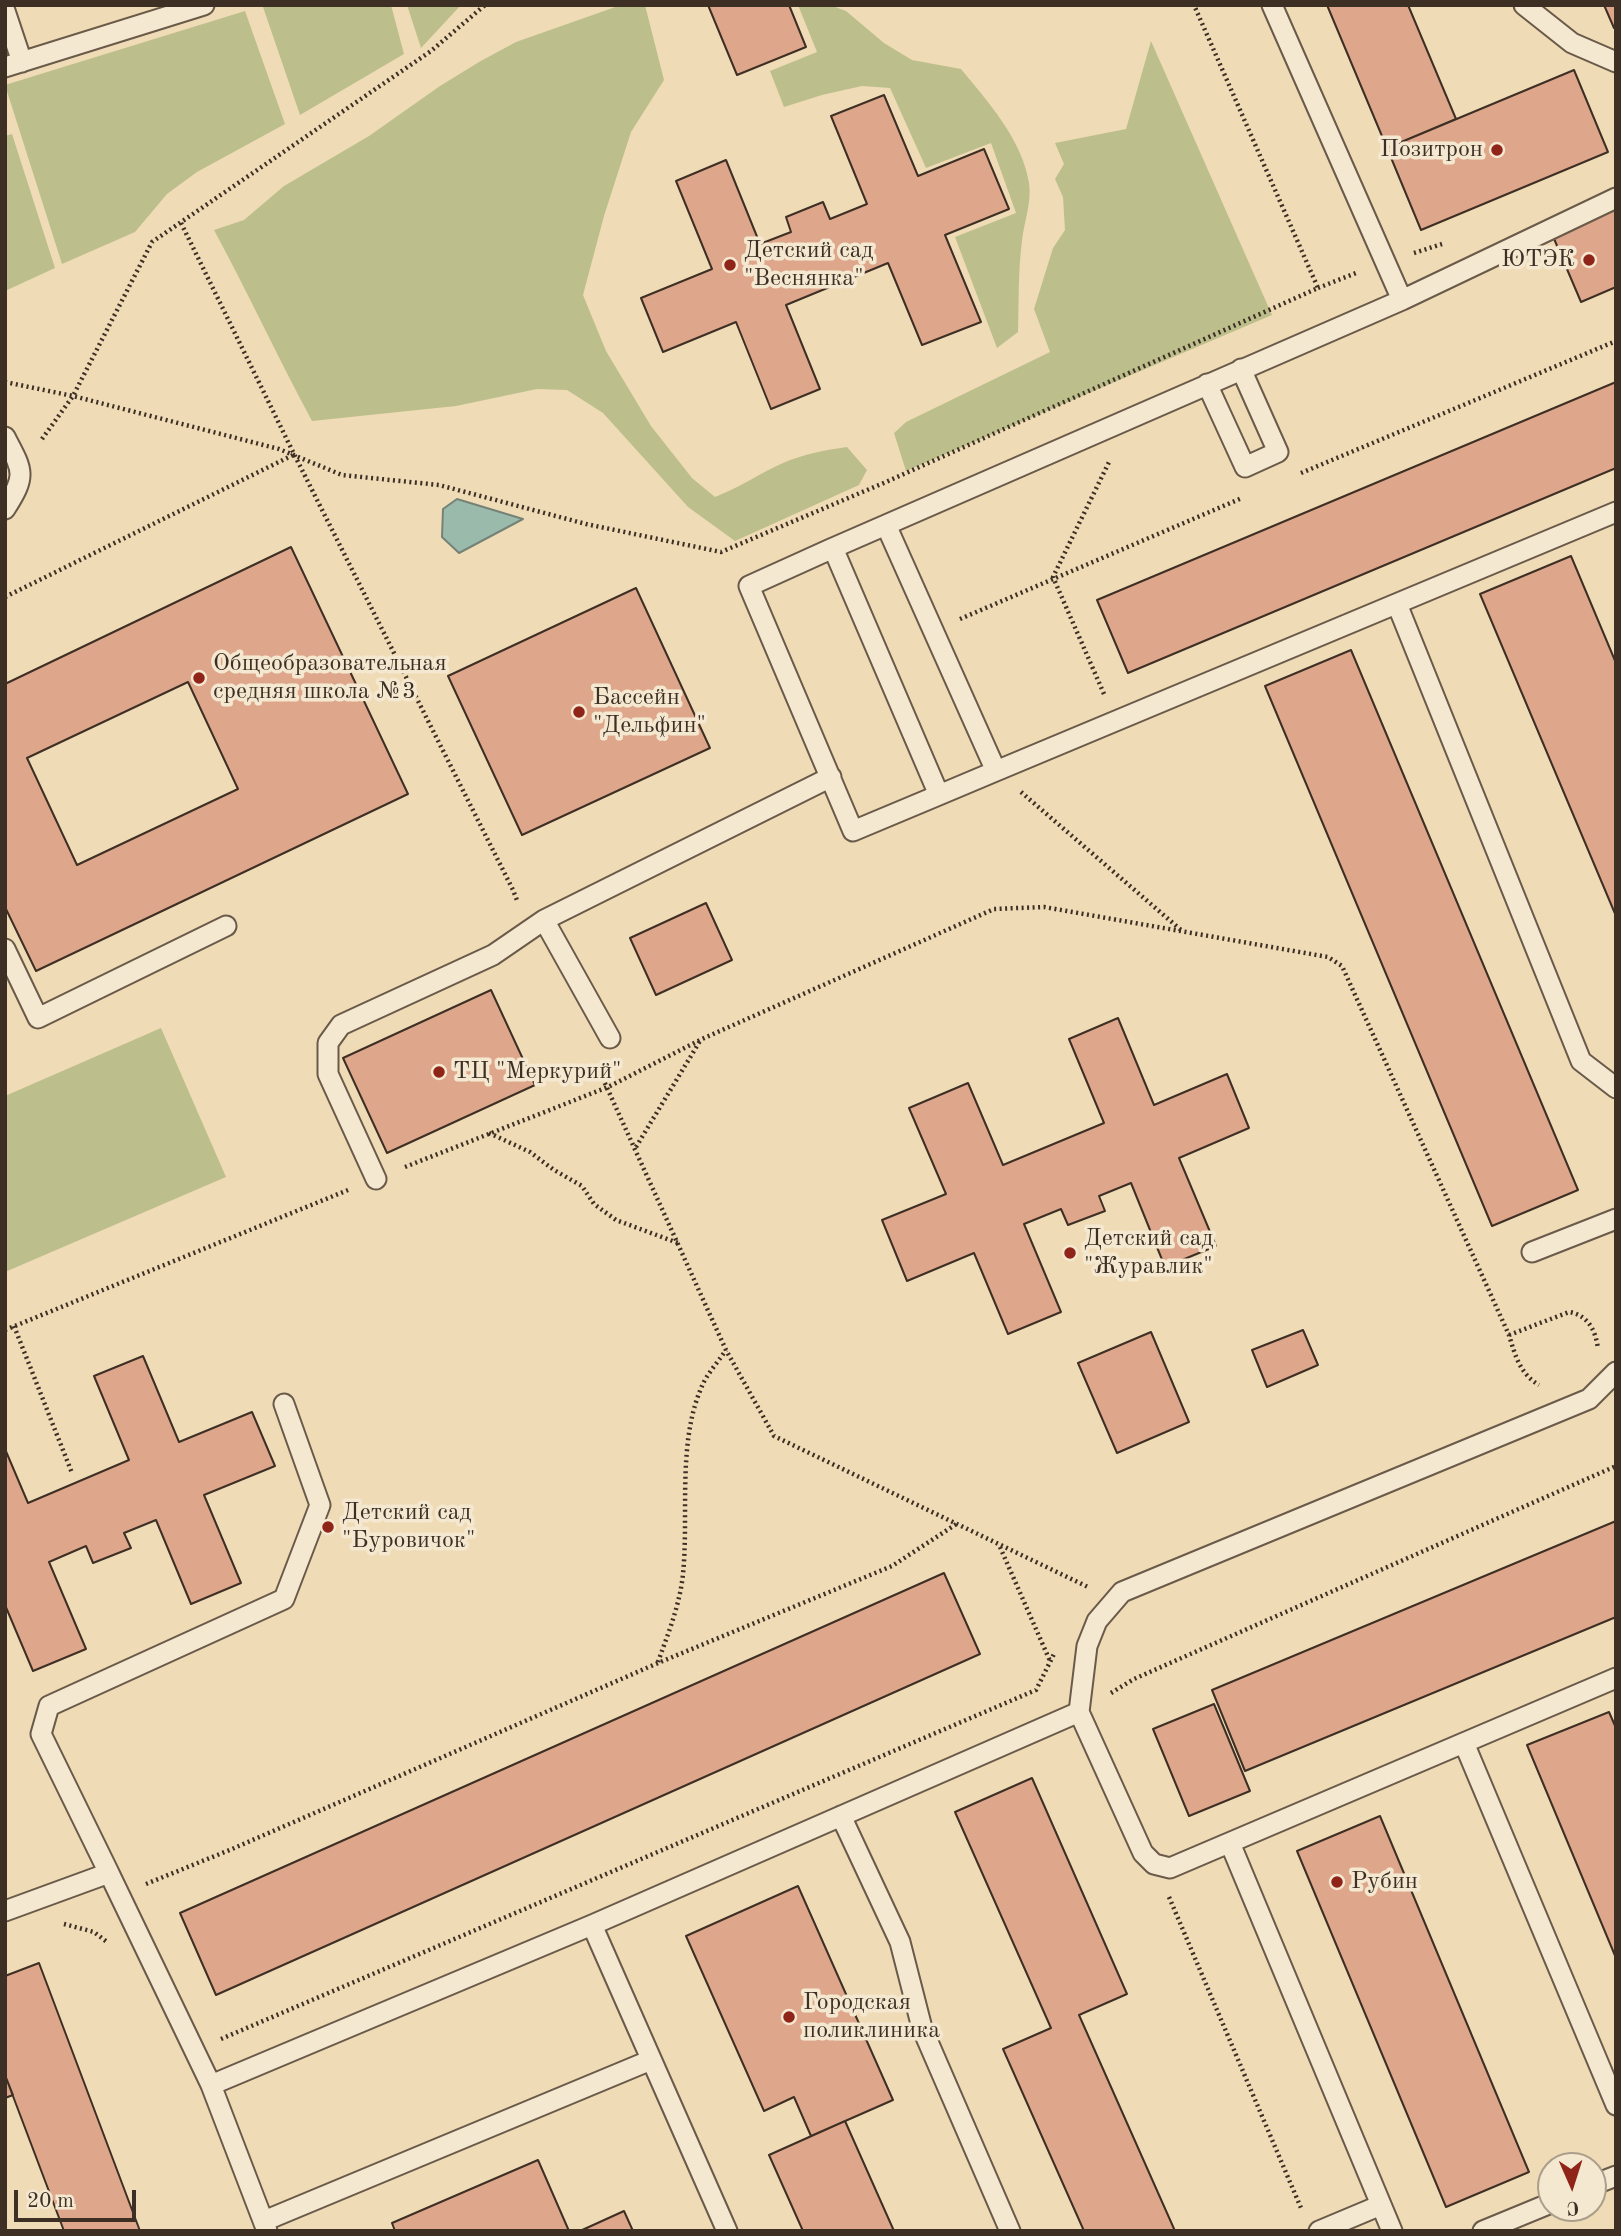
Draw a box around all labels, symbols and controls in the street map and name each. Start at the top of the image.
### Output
place label: Позитрон [1380,136,1483,164]
marker: Позитрон [1489,142,1505,158]
place label: Детский сад "Веснянка" [744,237,873,293]
place label: ЮТЭК [1501,246,1575,274]
marker: ЮТЭК [1581,252,1597,268]
marker: Детский сад "Веснянка" [722,257,738,273]
place label: Общеобразовательная средняя школа №3 [213,650,447,706]
marker: Общеобразовательная средняя школа №3 [191,670,207,686]
place label: Бассейн "Дельфин" [593,684,706,740]
marker: Бассейн "Дельфин" [571,704,587,720]
place label: ТЦ "Меркурий" [453,1058,622,1086]
marker: ТЦ "Меркурий" [431,1064,447,1080]
place label: Детский сад "Журавлик" [1084,1225,1213,1281]
marker: Детский сад "Журавлик" [1062,1245,1078,1261]
place label: Детский сад "Буровичок" [342,1499,475,1555]
marker: Детский сад "Буровичок" [320,1519,336,1535]
place label: Рубин [1351,1868,1418,1896]
marker: Рубин [1329,1874,1345,1890]
place label: Городская поликлиника [803,1989,940,2045]
marker: Городская поликлиника [781,2009,797,2025]
north arrow [1537,2152,1607,2222]
scale bar [18,2176,140,2220]
text: 20 m [27,2191,74,2212]
text: С [1566,2197,1580,2216]

